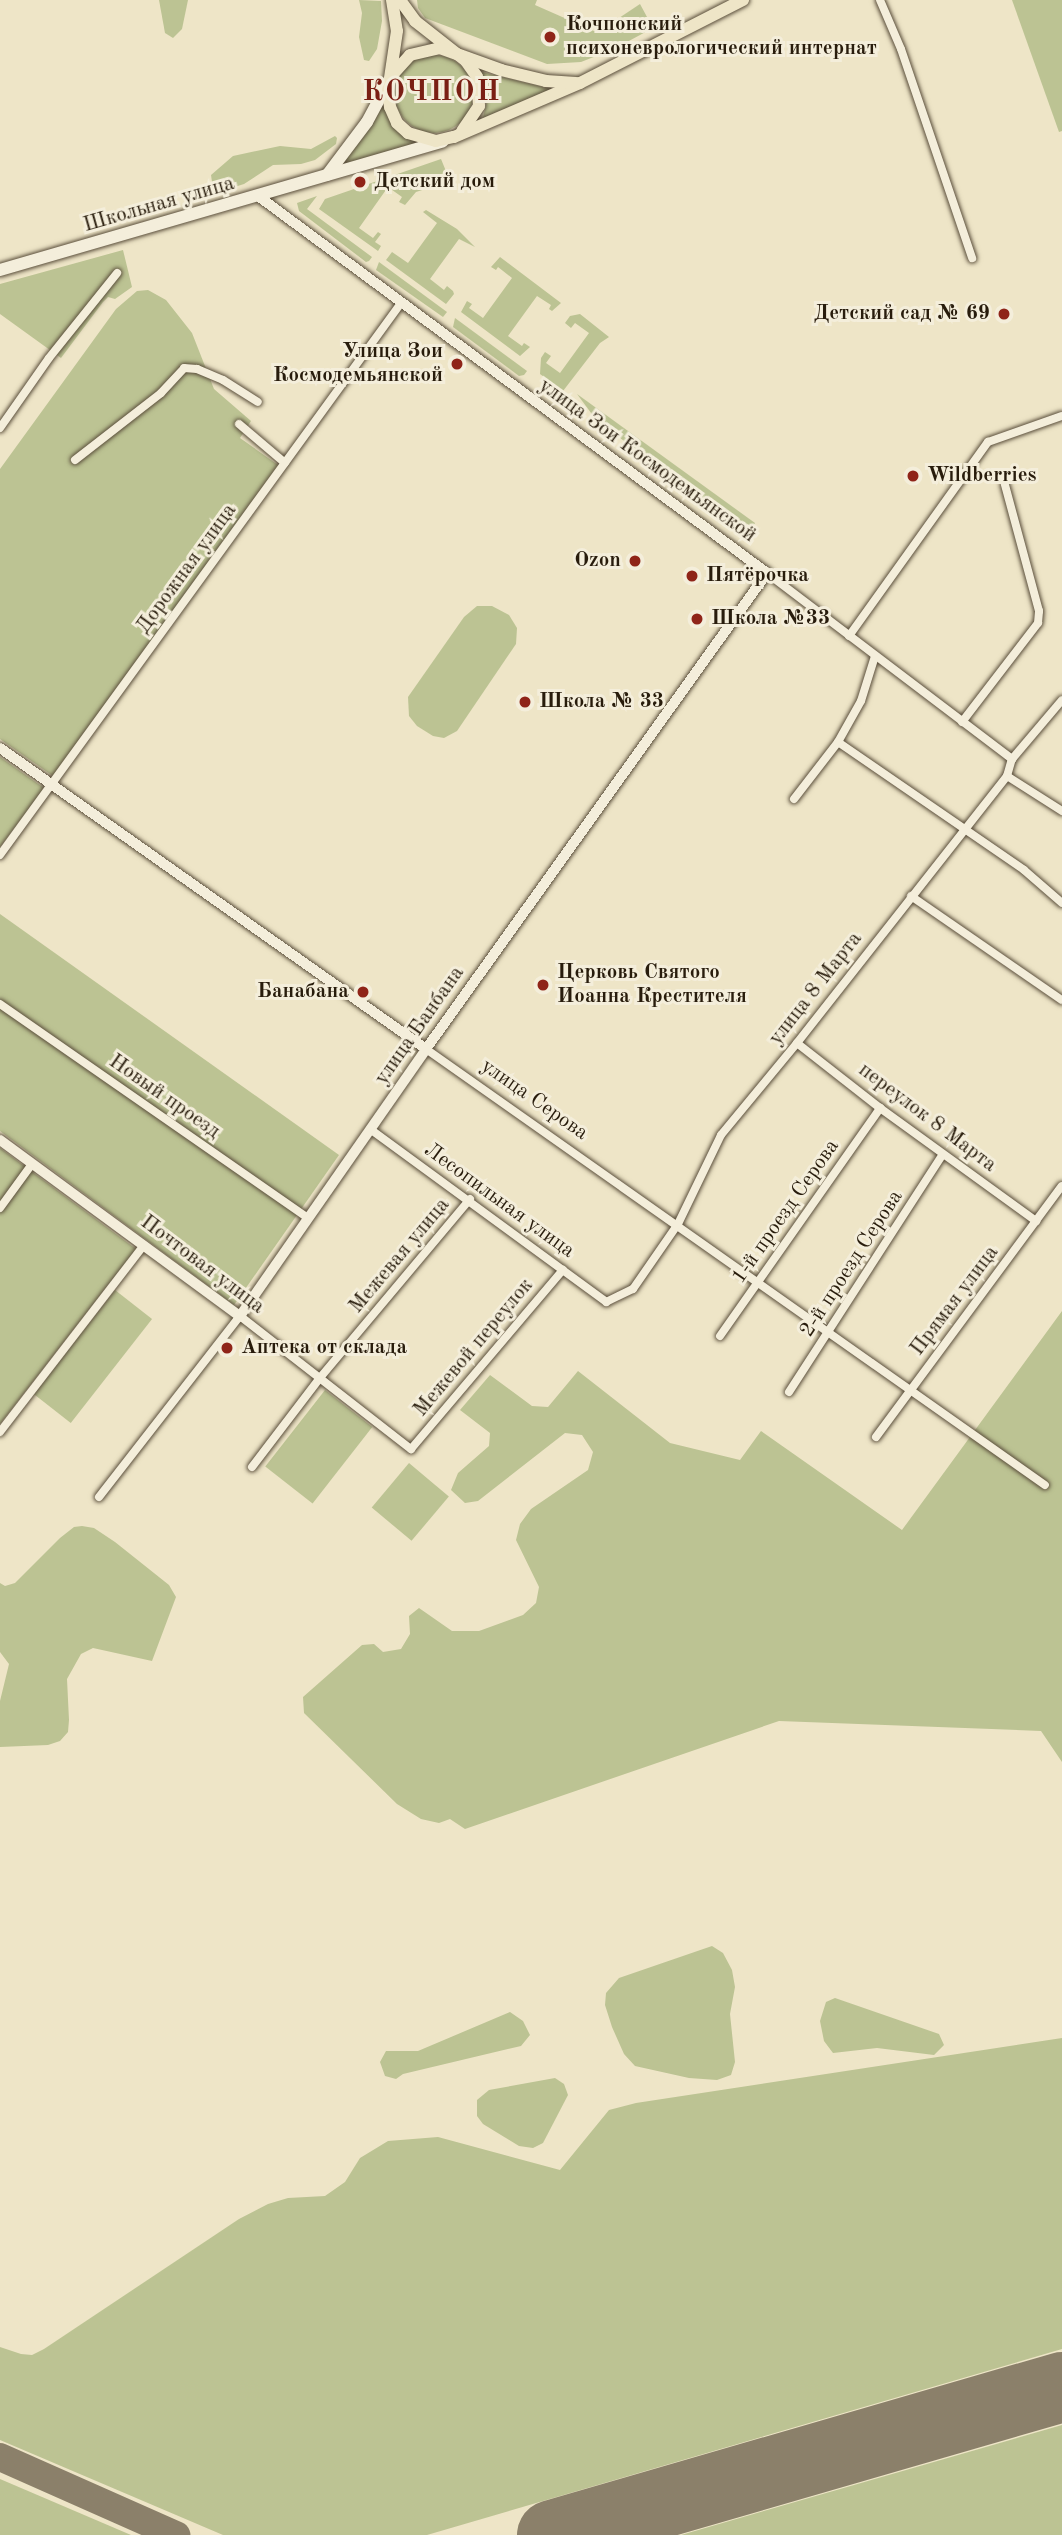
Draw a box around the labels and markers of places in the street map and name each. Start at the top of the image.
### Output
place label: Кочпонский психоневрологический интернат [566,12,877,62]
marker: Кочпонский психоневрологический интернат [540,27,560,47]
place label: Детский дом [374,169,495,195]
marker: Детский дом [352,174,368,190]
place label: Детский сад № 69 [814,301,990,327]
marker: Детский сад № 69 [996,306,1012,322]
place label: Улица Зои Космодемьянской [273,339,443,389]
marker: Улица Зои Космодемьянской [449,356,465,372]
place label: Wildberries [927,463,1037,489]
marker: Wildberries [905,468,921,484]
place label: Ozon [574,548,621,574]
marker: Ozon [627,553,643,569]
place label: Пятёрочка [706,563,809,589]
marker: Пятёрочка [684,568,700,584]
place label: Школа №33 [711,606,830,632]
marker: Школа №33 [689,611,705,627]
place label: Школа № 33 [539,689,664,715]
marker: Школа № 33 [517,694,533,710]
place label: Церковь Святого Иоанна Крестителя [557,960,747,1010]
marker: Церковь Святого Иоанна Крестителя [535,977,551,993]
place label: Банабана [257,979,349,1005]
marker: Банабана [355,984,371,1000]
place label: Аптека от склада [241,1335,407,1361]
marker: Аптека от склада [219,1340,235,1356]

